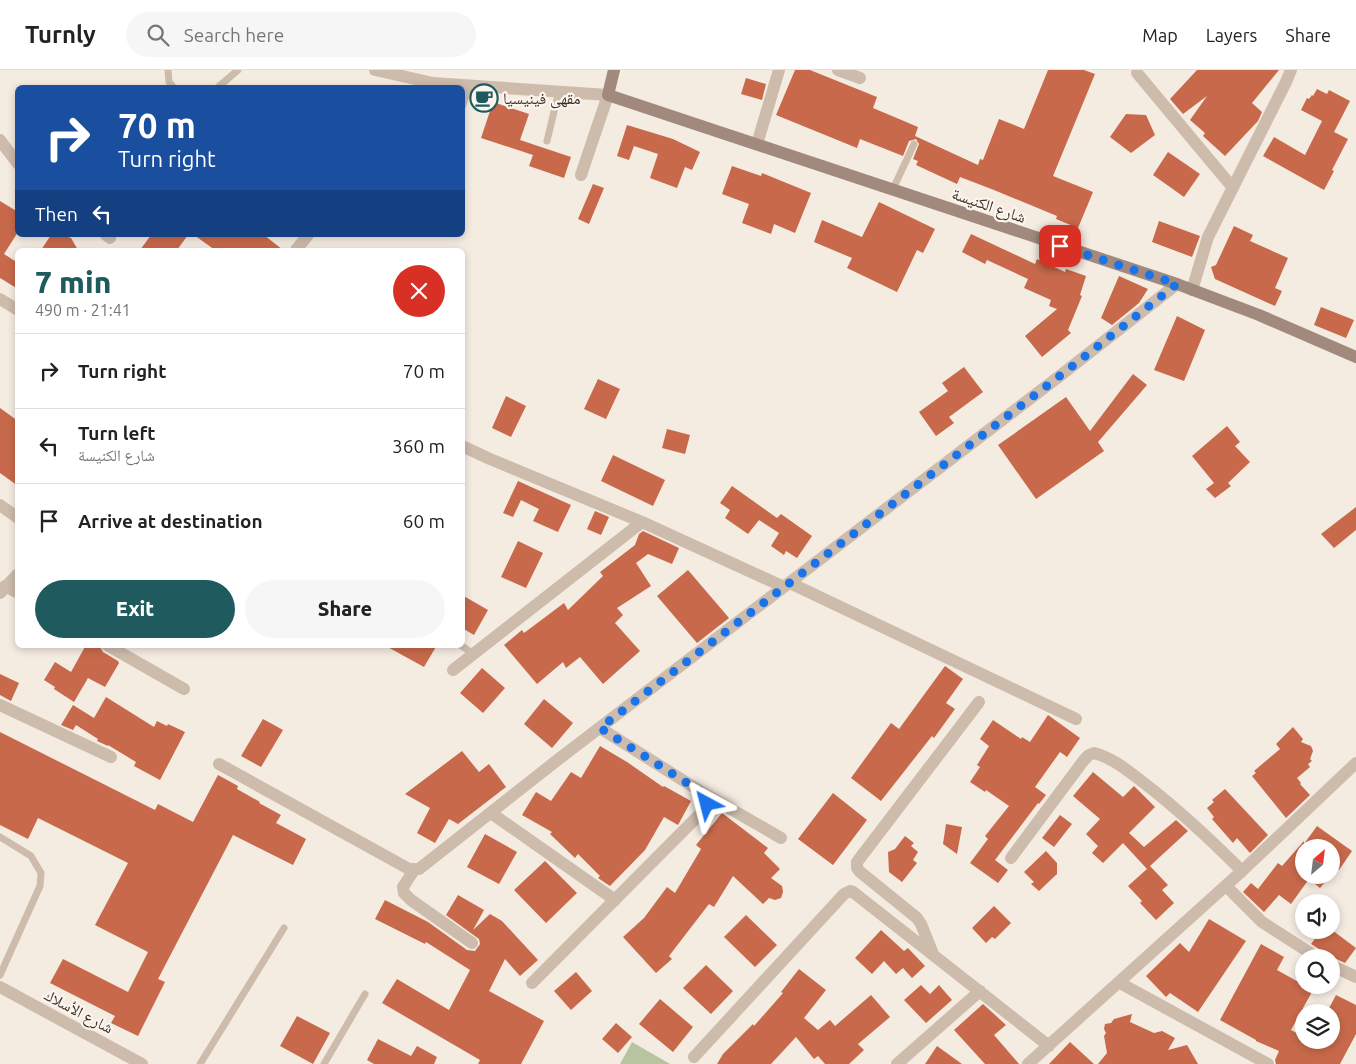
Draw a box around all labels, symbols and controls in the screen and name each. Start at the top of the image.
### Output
search box [126,12,476,57]
text: Turnly [25,21,96,48]
icon: search [144,21,172,49]
text: Search here [184,24,284,46]
text: Map [1142,25,1178,45]
text: Layers [1206,25,1257,45]
text: Share [1285,25,1331,45]
cafe icon: مقهى فينيسيا [469,83,499,113]
place label: مقهى فينيسيا [503,89,581,109]
icon: right [35,105,100,170]
text: 70 m [118,105,196,145]
text: Turn right [118,146,216,171]
street label: شارع الكنيسة [949,184,1028,228]
icon: left [88,200,116,228]
text: Then [35,203,78,225]
pin [1039,225,1081,267]
icon: arrive [1046,232,1074,260]
text: 7 min [35,265,111,299]
button: close [393,265,445,317]
text: 490 m · 21:41 [35,301,131,319]
icon: right [35,357,63,385]
text: Turn right [78,360,166,382]
text: 70 m [403,360,445,382]
text: Turn left [78,422,156,444]
icon: left [35,432,63,460]
text: 360 m [392,435,445,457]
text: شارع الكنيسة [78,446,155,464]
icon: arrive [35,507,63,535]
text: Arrive at destination [78,510,263,532]
text: 60 m [403,510,445,532]
button: Exit [35,580,235,638]
button: Share [245,580,445,638]
position arrow [680,777,732,829]
north arrow [1295,839,1340,884]
map controls [1295,839,1340,1049]
button: sound [1295,894,1340,939]
button: search [1295,949,1340,994]
street label: شارع الأسلاك [41,985,117,1038]
button: layers [1295,1004,1340,1049]

